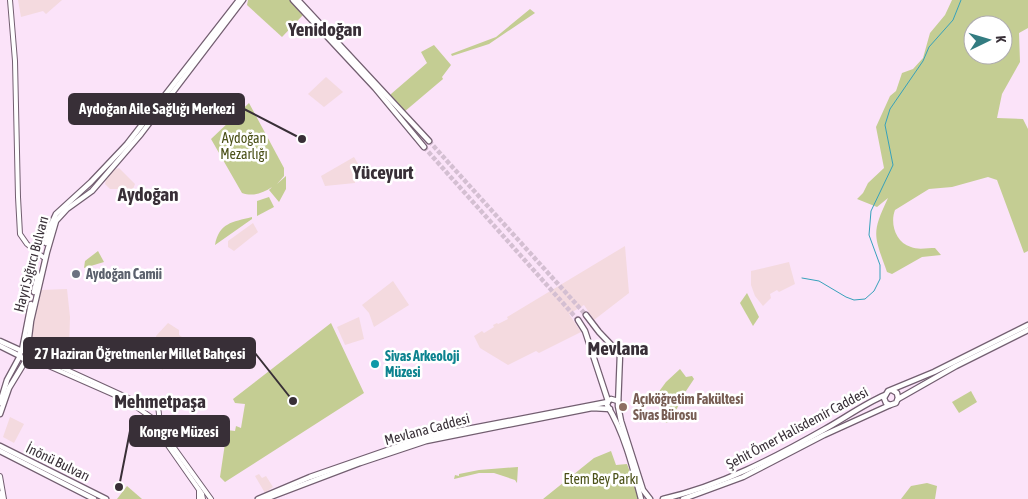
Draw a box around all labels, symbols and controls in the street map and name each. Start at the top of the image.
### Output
north arrow [963,15,1013,65]
district label: Yenidoğan [287,18,362,40]
text: K [993,35,1009,43]
callout: Aydoğan Aile Sağlığı Merkezi [69,94,244,124]
text: Aydoğan Aile Sağlığı Merkezi [78,100,235,117]
park label: Aydoğan Mezarlığı [220,130,268,162]
district label: Yüceyurt [352,161,414,183]
district label: Aydoğan [117,183,178,205]
street label: Hayri Sığırcı Bulvarı [10,214,52,314]
place label: Aydoğan Camii [85,266,162,282]
marker: Aydoğan Camii [70,268,82,280]
district label: Mevlana [588,337,649,359]
callout: 27 Haziran Öğretmenler Millet Bahçesi [24,338,255,368]
text: 27 Haziran Öğretmenler Millet Bahçesi [35,345,245,362]
place label: Sivas Arkeoloji Müzesi [385,348,459,380]
marker: Sivas Arkeoloji Müzesi [369,358,381,370]
street label: Şehit Ömer Halisdemir Caddesi [723,384,871,472]
district label: Mehmetpaşa [114,390,206,412]
place label: Açıköğretim Fakültesi Sivas Bürosu [632,391,743,423]
marker: Açıköğretim Fakültesi Sivas Bürosu [617,401,629,413]
street label: Mevlana Caddesi [383,410,471,448]
callout: Kongre Müzesi [130,416,229,446]
text: Kongre Müzesi [139,423,219,440]
street label: İnönü Bulvarı [24,440,92,484]
park label: Etem Bey Parkı [564,471,638,487]

